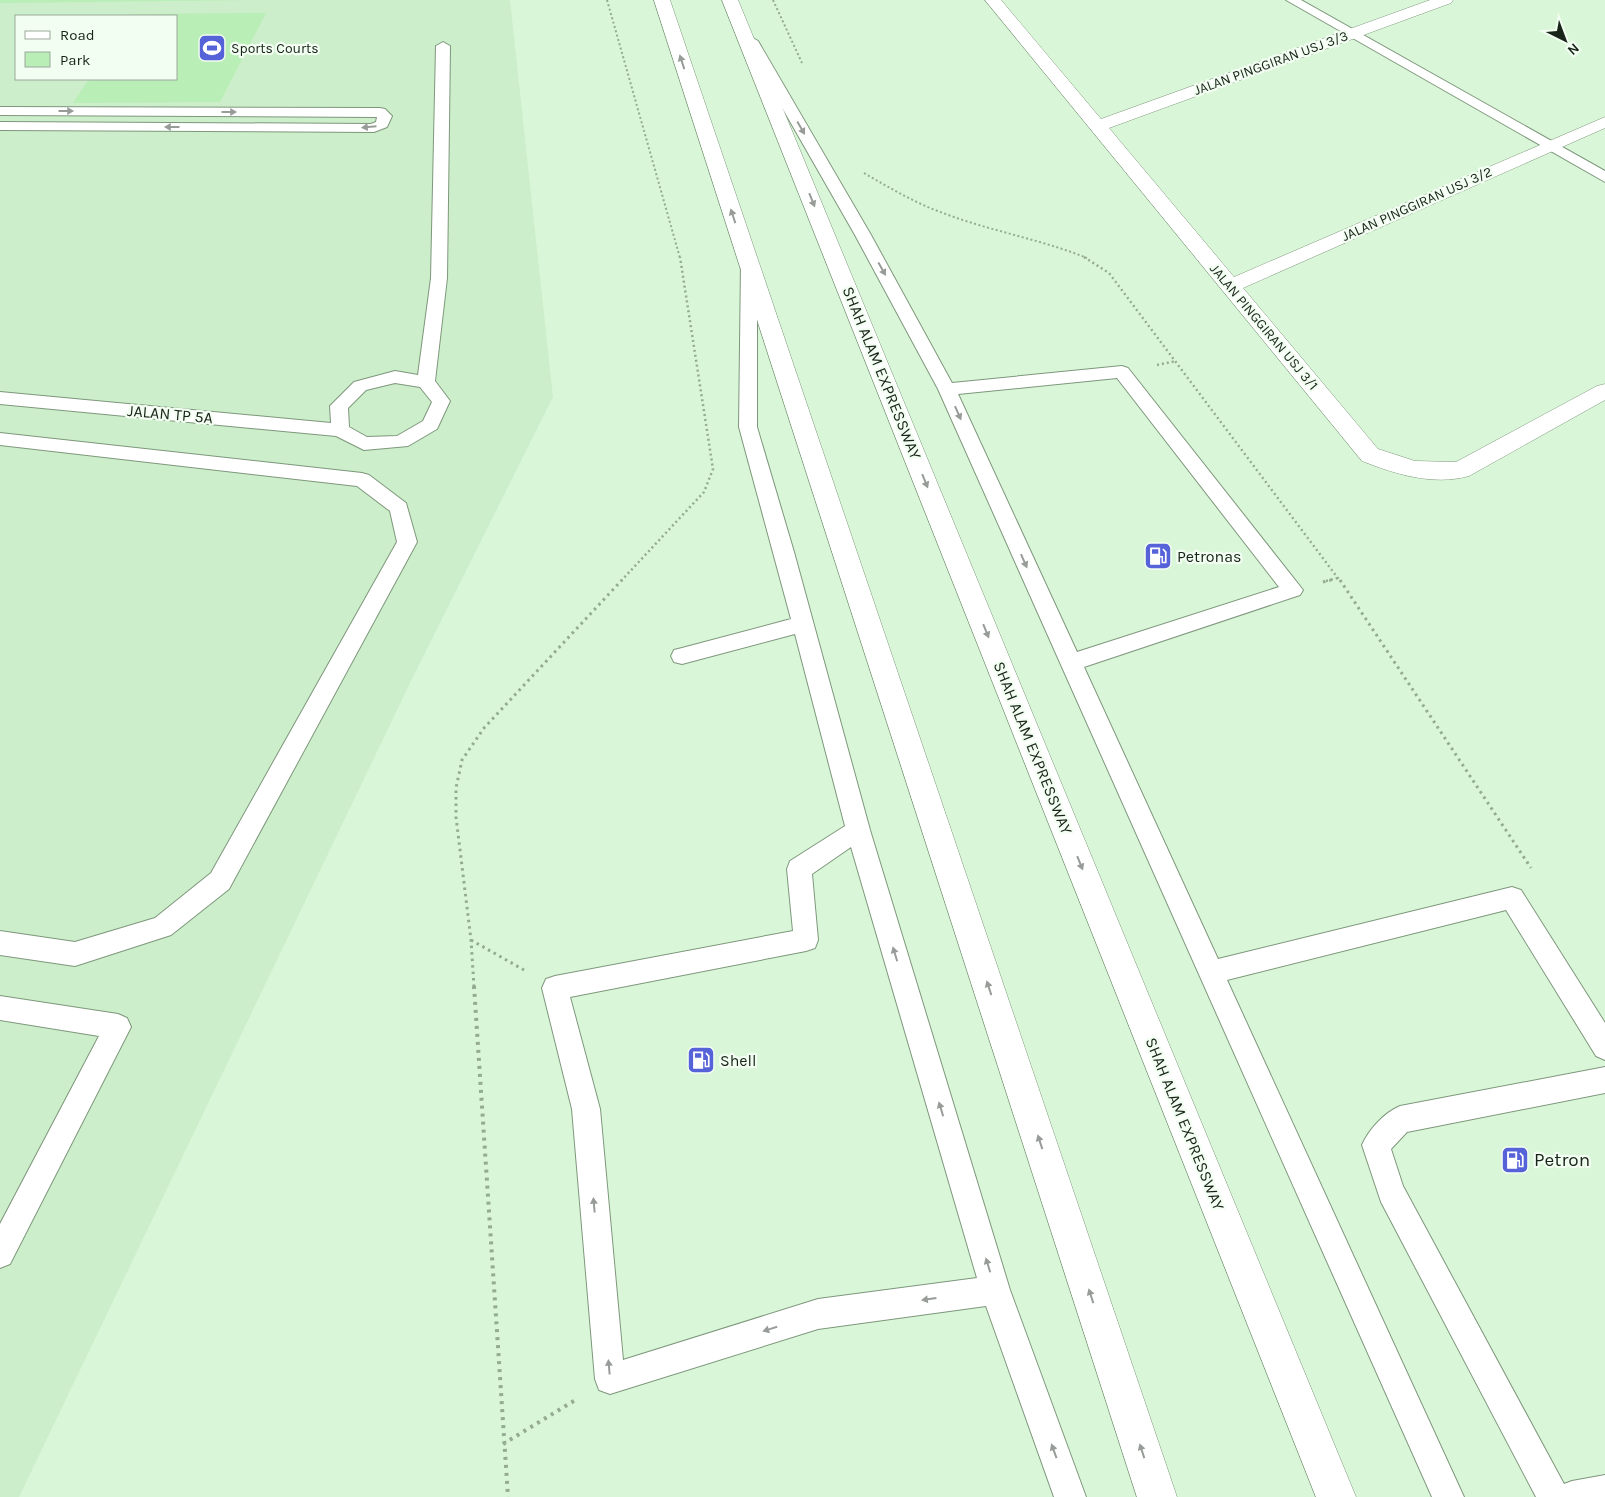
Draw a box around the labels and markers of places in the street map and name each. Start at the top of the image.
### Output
sports icon: Sports Courts [197,33,227,63]
place label: Sports Courts [231,40,319,57]
fuel station icon: Petronas [1143,541,1173,571]
place label: Petronas [1177,547,1242,566]
fuel station icon: Shell [686,1045,716,1075]
place label: Shell [720,1051,757,1070]
fuel station icon: Petron [1500,1145,1530,1175]
place label: Petron [1534,1149,1590,1171]

